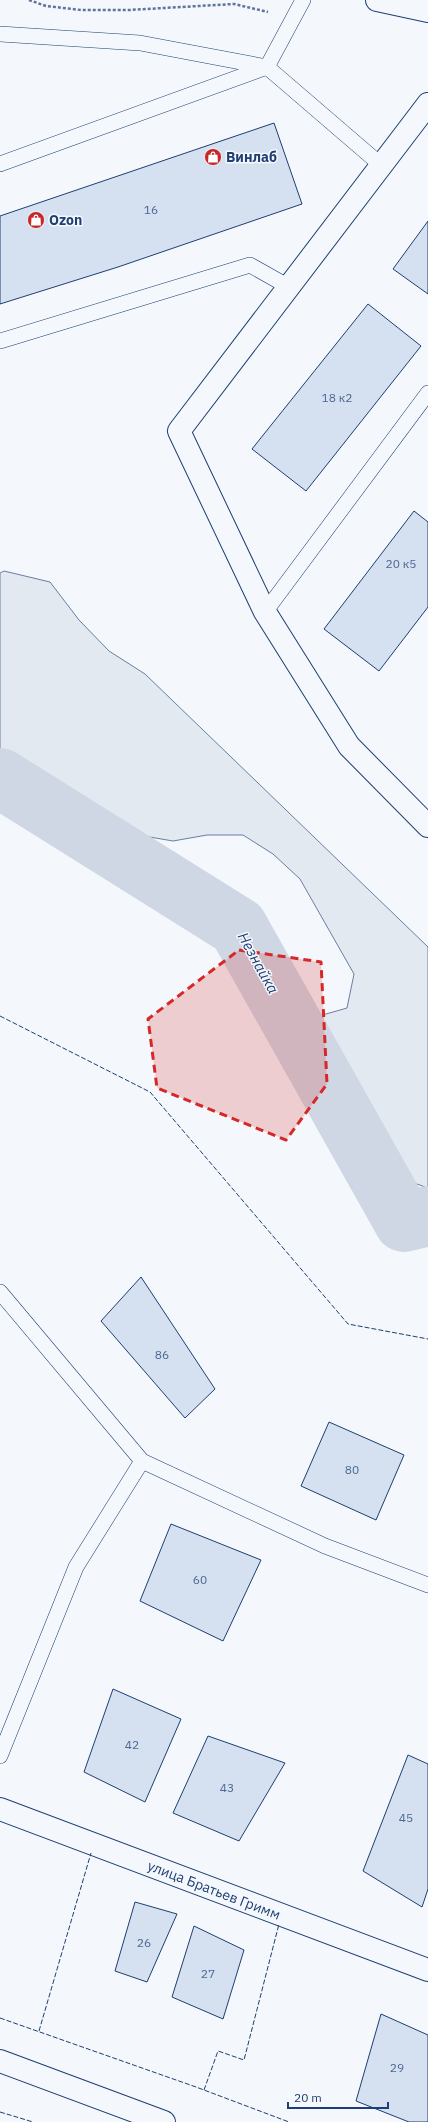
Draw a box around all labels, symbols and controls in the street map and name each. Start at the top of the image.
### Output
shop icon: Винлаб [203,147,223,167]
place label: Винлаб [226,148,277,166]
house number: 16 [144,202,158,217]
shop icon: Ozon [26,210,46,230]
place label: Ozon [49,211,82,229]
house number: 18 к2 [321,390,353,405]
house number: 20 к5 [385,556,417,571]
water label: Незнайка [234,929,283,997]
house number: 86 [155,1347,169,1362]
house number: 80 [345,1462,359,1477]
house number: 60 [193,1572,207,1587]
house number: 42 [125,1737,139,1752]
house number: 43 [220,1780,234,1795]
house number: 45 [399,1810,413,1825]
street label: улица Братьев Гримм [145,1856,283,1924]
house number: 26 [137,1935,151,1950]
house number: 27 [201,1966,215,1981]
house number: 29 [390,2060,404,2075]
scale bar [288,2084,388,2110]
text: 20 m [294,2090,322,2105]

